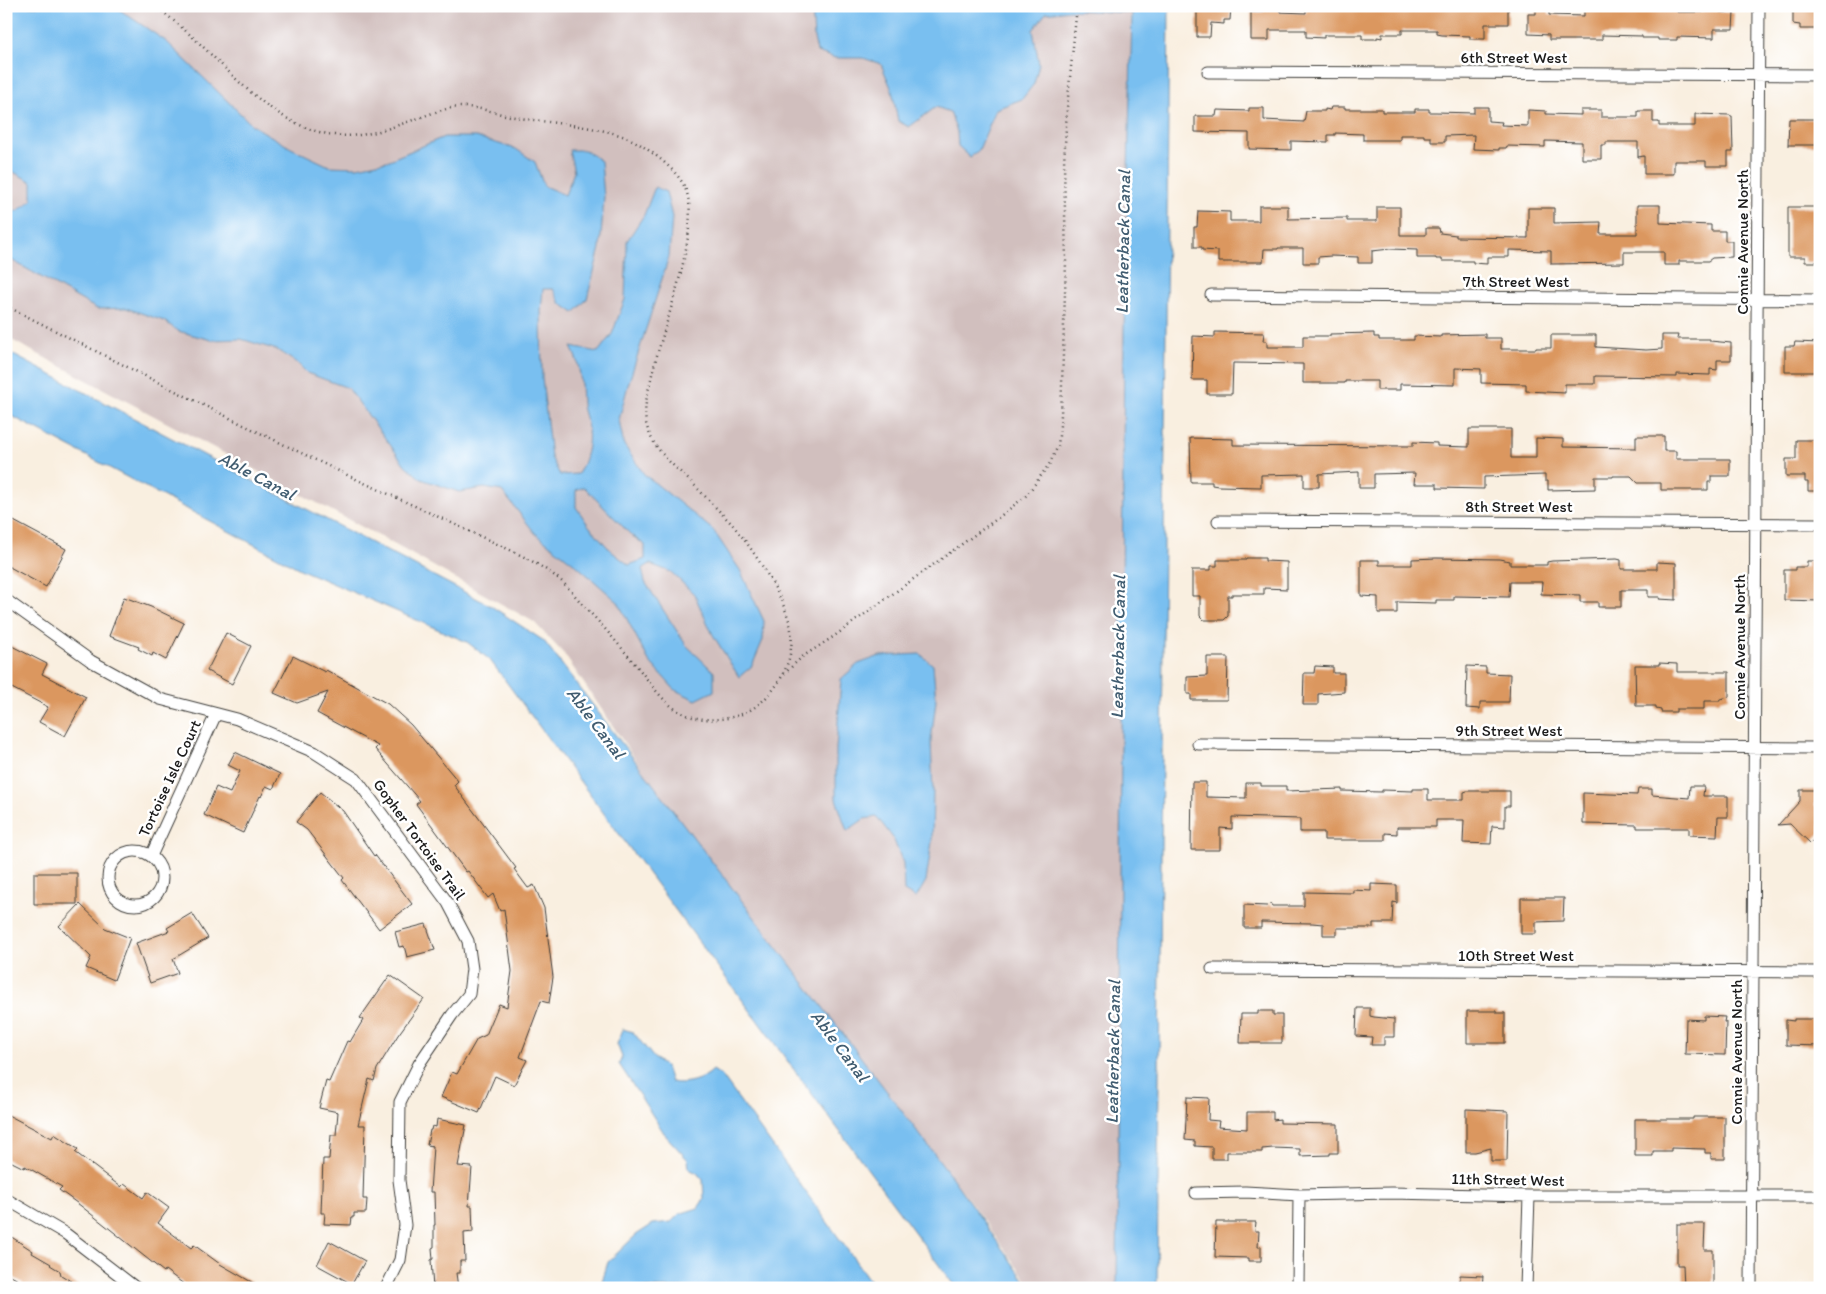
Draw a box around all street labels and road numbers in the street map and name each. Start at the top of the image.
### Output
street label: 6th Street West [1460,48,1568,67]
street label: Connie Avenue North [1733,169,1752,315]
street label: 7th Street West [1463,272,1569,291]
street label: 8th Street West [1465,497,1573,516]
street label: Connie Avenue North [1730,574,1749,720]
street label: Tortoise Isle Court [134,717,205,840]
street label: 9th Street West [1456,721,1562,740]
street label: Gopher Tortoise Trail [369,775,470,904]
street label: 10th Street West [1458,946,1574,965]
street label: Connie Avenue North [1727,979,1746,1125]
street label: 11th Street West [1451,1169,1565,1190]

